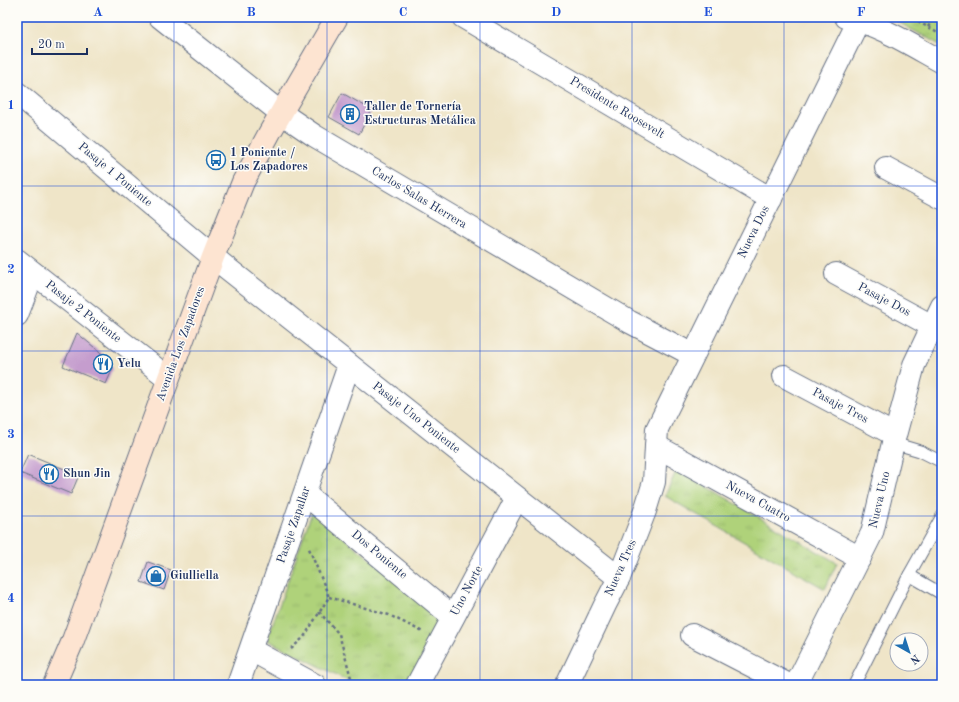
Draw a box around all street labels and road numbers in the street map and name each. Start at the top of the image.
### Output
street label: Presidente Roosevelt [567,75,667,141]
street label: Pasaje 1 Poniente [76,141,155,210]
street label: Carlos Salas Herrera [369,165,469,231]
street label: Nueva Dos [736,204,772,260]
street label: Pasaje 2 Poniente [43,279,124,346]
street label: Pasaje Dos [856,281,912,319]
street label: Avenida Los Zapadores [155,285,207,403]
street label: Pasaje Uno Poniente [370,380,462,456]
street label: Pasaje Tres [810,386,870,426]
street label: Nueva Uno [868,470,892,530]
street label: Nueva Cuatro [724,479,792,525]
street label: Pasaje Zapallar [275,485,313,565]
street label: Dos Poniente [349,528,410,582]
street label: Nueva Tres [603,538,639,598]
street label: Uno Norte [449,563,485,618]

